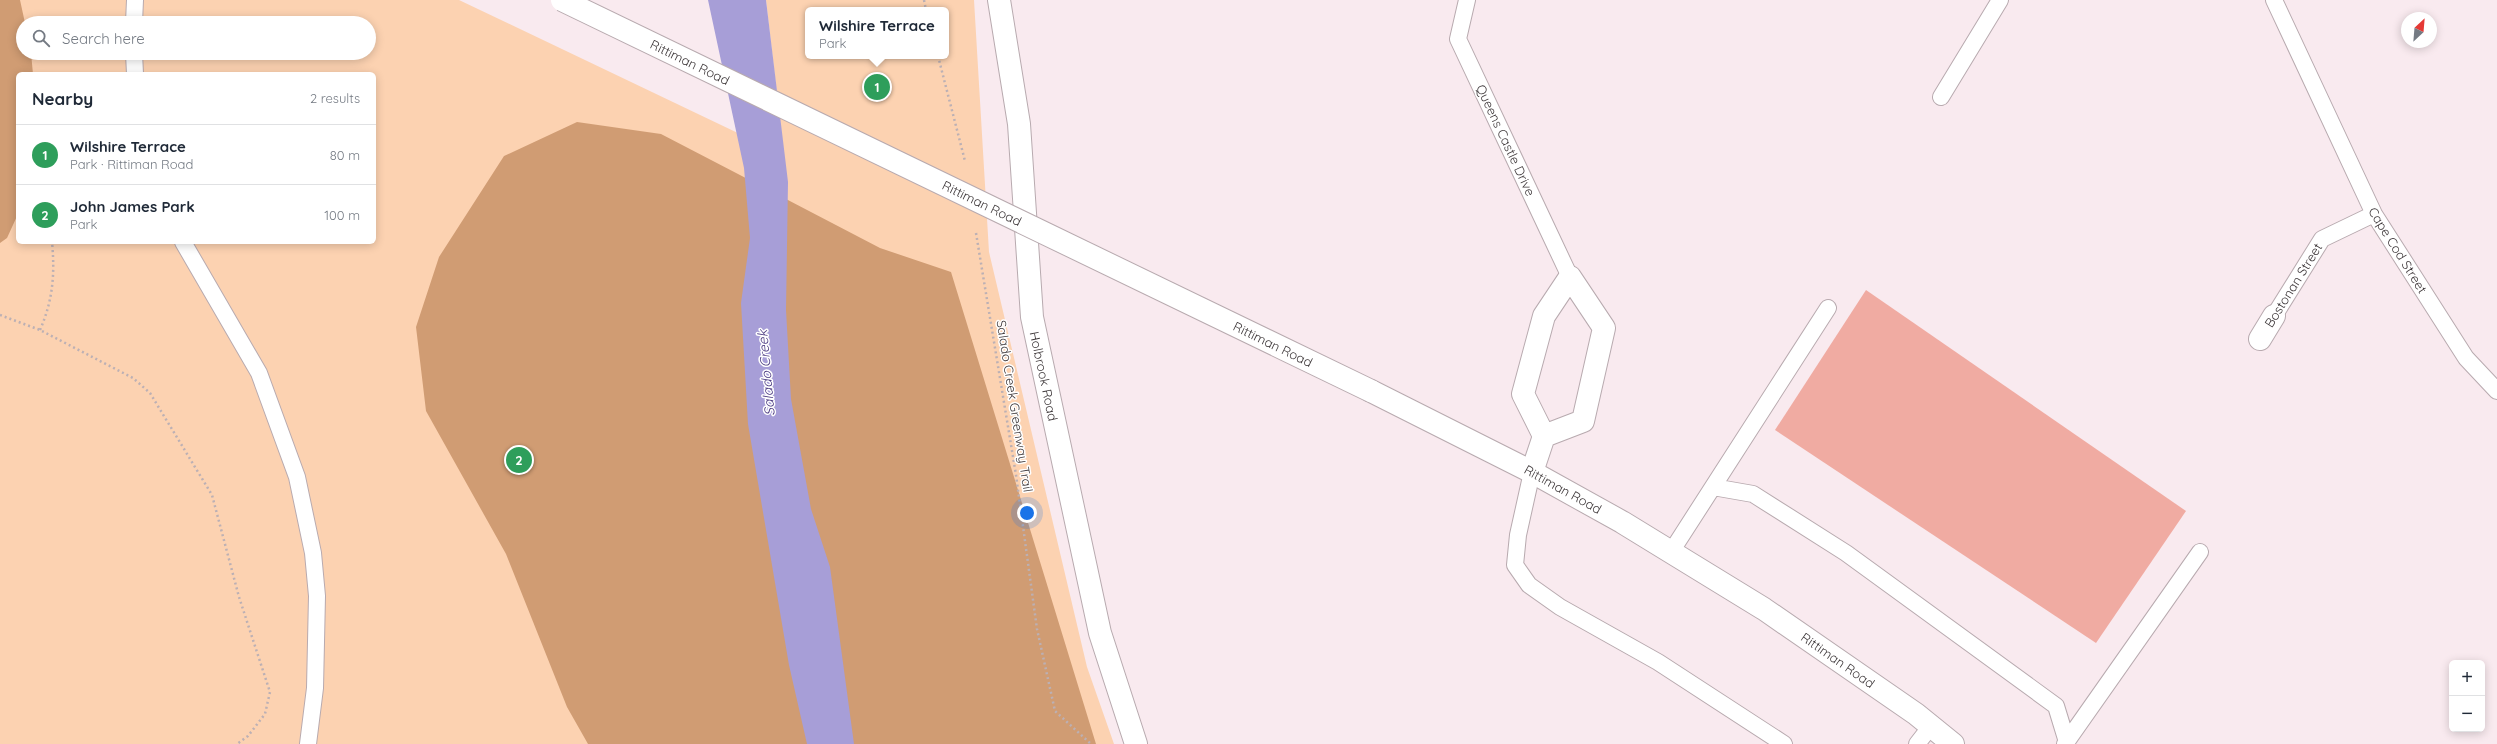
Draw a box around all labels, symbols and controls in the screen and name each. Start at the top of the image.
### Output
popup [805,7,949,59]
north arrow [2401,12,2437,48]
search box [16,16,376,60]
text: Wilshire Terrace [819,16,935,35]
icon: search [30,27,52,49]
text: Search here [62,29,145,48]
text: Park [819,35,847,51]
street label: Rittiman Road [648,36,732,88]
pin: 1 [864,72,890,102]
street label: Queens Castle Drive [1473,82,1539,198]
text: Nearby [32,88,93,109]
text: 2 results [310,90,360,106]
text: Wilshire Terrace [70,137,186,156]
text: 1 [42,147,48,163]
text: 80 m [330,147,360,163]
text: Park · Rittiman Road [70,156,193,172]
street label: Rittiman Road [940,177,1024,229]
text: John James Park [70,197,195,216]
street label: Cape Cod Street [2365,204,2431,296]
text: 2 [41,207,49,223]
text: 100 m [324,207,360,223]
text: Park [70,216,98,232]
street label: Bostonan Street [2261,240,2325,330]
street label: Rittiman Road [1231,318,1315,370]
street label: Salado Creek Greenway Trail [993,319,1037,493]
water label: Salado Creek [753,328,779,417]
street label: Holbrook Road [1027,330,1061,422]
pin: 2 [506,445,532,475]
street label: Rittiman Road [1521,461,1605,517]
your location [1017,503,1037,523]
street label: Rittiman Road [1798,629,1878,691]
map controls [2449,660,2485,732]
button: + [2449,660,2485,696]
button: − [2449,696,2485,732]

